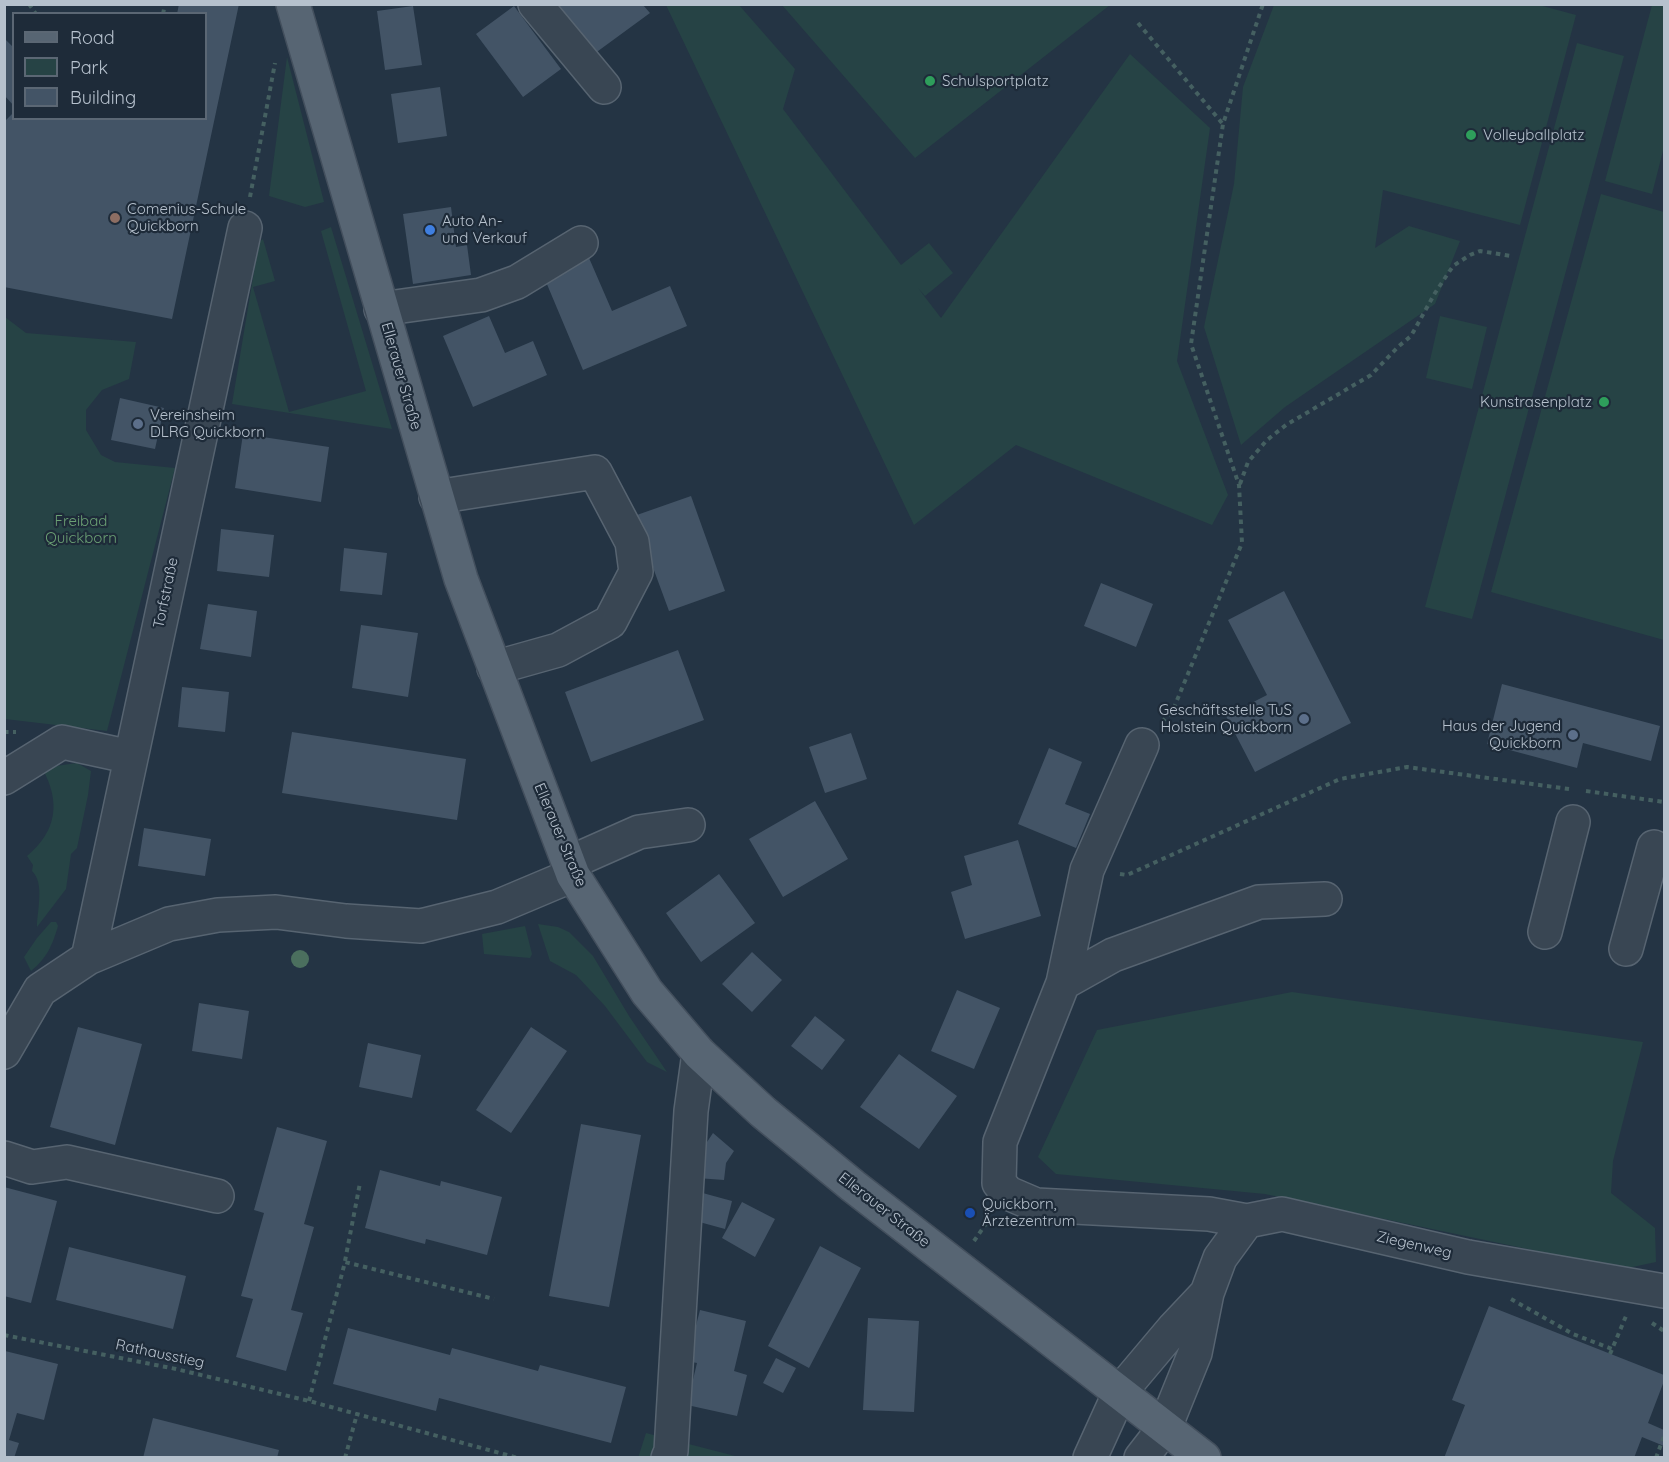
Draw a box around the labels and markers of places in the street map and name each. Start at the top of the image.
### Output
place label: Schulsportplatz [942,72,1049,90]
marker: Schulsportplatz [923,74,937,88]
place label: Volleyballplatz [1483,126,1584,144]
marker: Volleyballplatz [1464,128,1478,142]
place label: Comenius-Schule Quickborn [127,200,246,235]
marker: Comenius-Schule Quickborn [108,211,122,225]
place label: Auto An- und Verkauf [442,212,527,247]
marker: Auto An- und Verkauf [423,223,437,237]
place label: Kunstrasenplatz [1480,393,1592,411]
marker: Kunstrasenplatz [1597,395,1611,409]
place label: Vereinsheim DLRG Quickborn [150,406,265,441]
marker: Vereinsheim DLRG Quickborn [131,417,145,431]
place label: Geschäftsstelle TuS Holstein Quickborn [1159,701,1292,736]
marker: Geschäftsstelle TuS Holstein Quickborn [1297,712,1311,726]
place label: Haus der Jugend Quickborn [1442,717,1561,752]
marker: Haus der Jugend Quickborn [1566,728,1580,742]
place label: Quickborn, Ärztezentrum [982,1195,1075,1230]
marker: Quickborn, Ärztezentrum [963,1206,977,1220]

